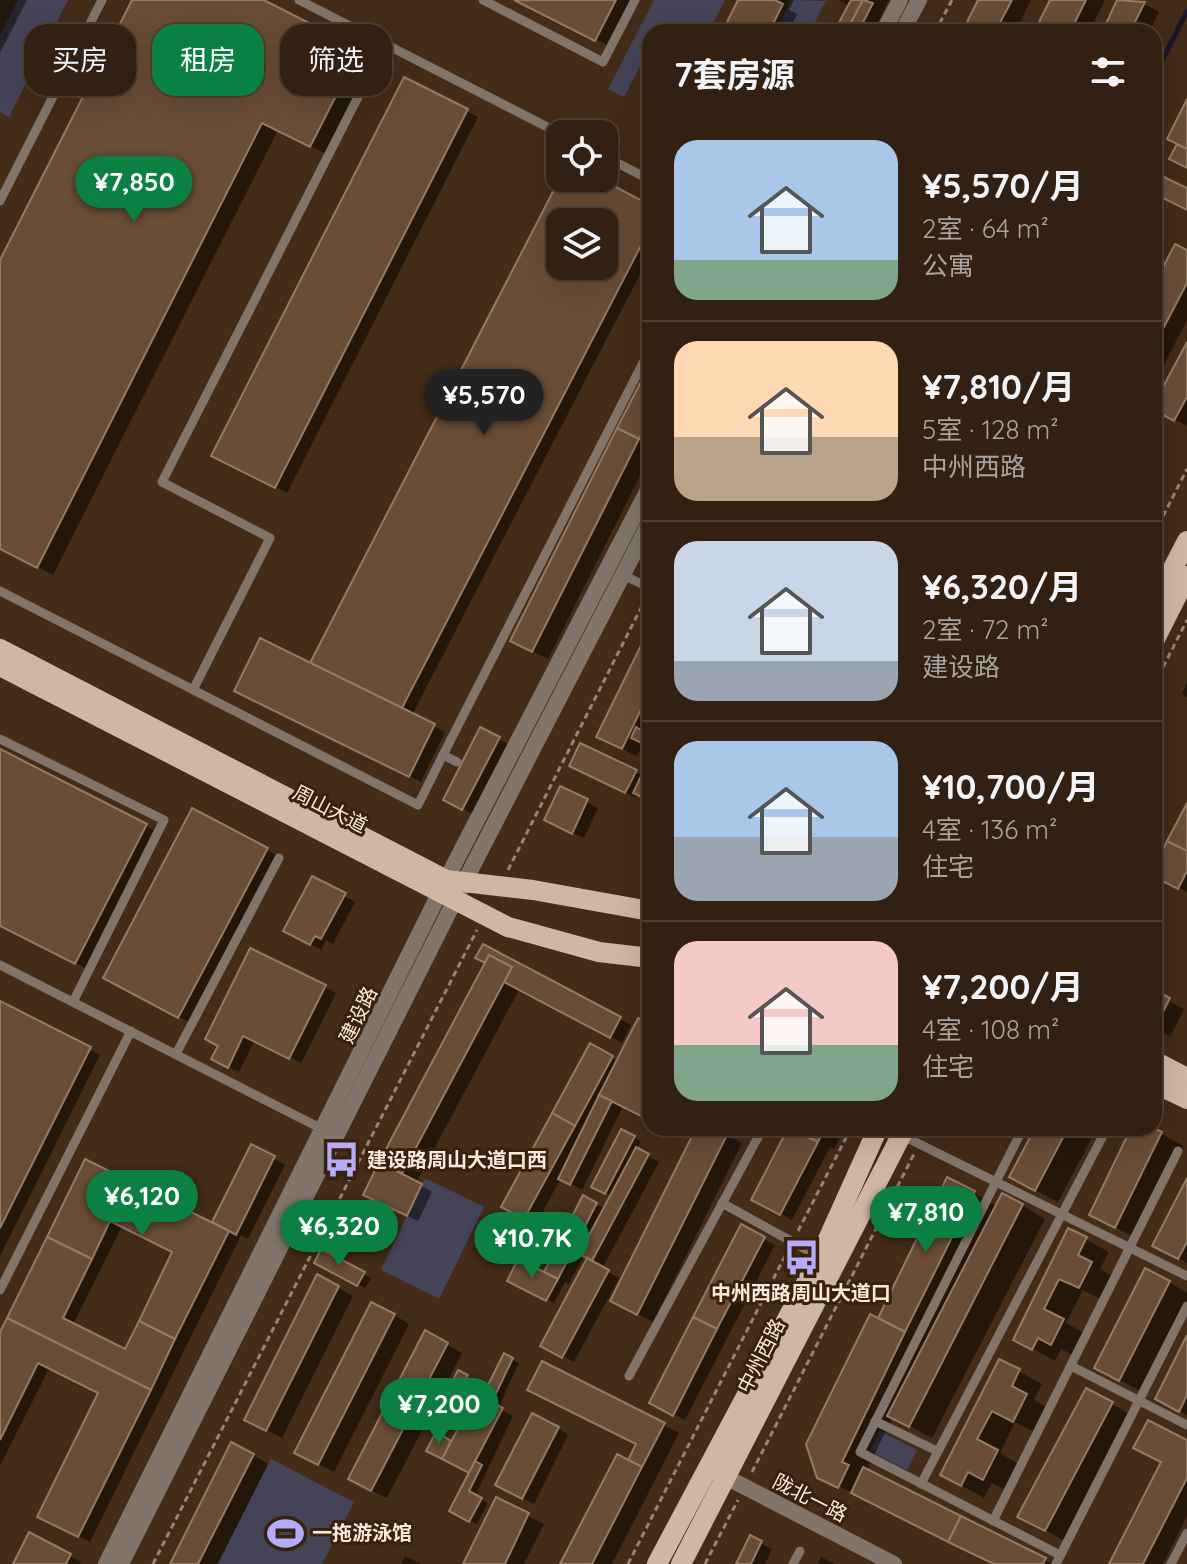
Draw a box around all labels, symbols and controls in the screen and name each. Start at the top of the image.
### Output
chip: 买房 [24,24,136,96]
chip: 租房 [152,24,264,96]
chip: 筛选 [280,24,392,96]
icon: filters [1086,50,1130,94]
text: 7套房源 [674,53,795,96]
map controls [546,120,618,280]
button: locate [546,120,618,192]
pin: ¥7,850 [69,156,199,224]
text: ¥5,570/月 [922,164,1084,207]
text: ¥7,850 [93,165,175,198]
icon: home [738,172,834,268]
button: layers [546,208,618,280]
text: 2室 · 64 m² [922,212,1049,245]
text: 公寓 [922,249,974,282]
text: ¥7,810/月 [922,365,1075,408]
pin: ¥5,570 [419,369,549,437]
icon: home [738,373,834,469]
text: ¥5,570 [443,378,525,411]
text: 5室 · 128 m² [922,413,1059,446]
text: 中州西路 [922,450,1026,483]
text: ¥6,320/月 [922,565,1082,608]
icon: home [738,573,834,669]
text: 2室 · 72 m² [922,613,1048,646]
text: 建设路 [922,650,1000,683]
text: ¥10,700/月 [922,765,1099,808]
icon: home [738,773,834,869]
street label: 周山大道 [289,779,372,838]
text: 4室 · 136 m² [922,813,1057,846]
text: 住宅 [922,850,974,883]
text: ¥7,200/月 [922,965,1084,1008]
icon: home [738,973,834,1069]
street label: 建设路 [333,982,382,1047]
text: 4室 · 108 m² [922,1013,1059,1046]
text: 住宅 [922,1050,974,1083]
bus stop icon: 建设路周山大道口西 [322,1141,360,1179]
place label: 建设路周山大道口西 [367,1147,547,1172]
pin: ¥6,120 [77,1170,207,1238]
text: ¥6,120 [104,1179,180,1212]
pin: ¥7,810 [861,1186,991,1254]
text: ¥7,810 [888,1195,964,1228]
pin: ¥6,320 [274,1200,404,1268]
text: ¥6,320 [298,1209,380,1242]
pin: ¥10.7K [467,1212,597,1280]
text: ¥10.7K [492,1221,572,1254]
bus stop icon: 中州西路周山大道口 [782,1239,820,1277]
place label: 中州西路周山大道口 [711,1280,891,1305]
street label: 中州西路 [731,1314,790,1397]
pin: ¥7,200 [374,1378,504,1446]
text: ¥7,200 [398,1387,480,1420]
street label: 陇北一路 [769,1468,852,1527]
sports icon: 一拖游泳馆 [267,1514,305,1552]
place label: 一拖游泳馆 [312,1520,412,1545]

